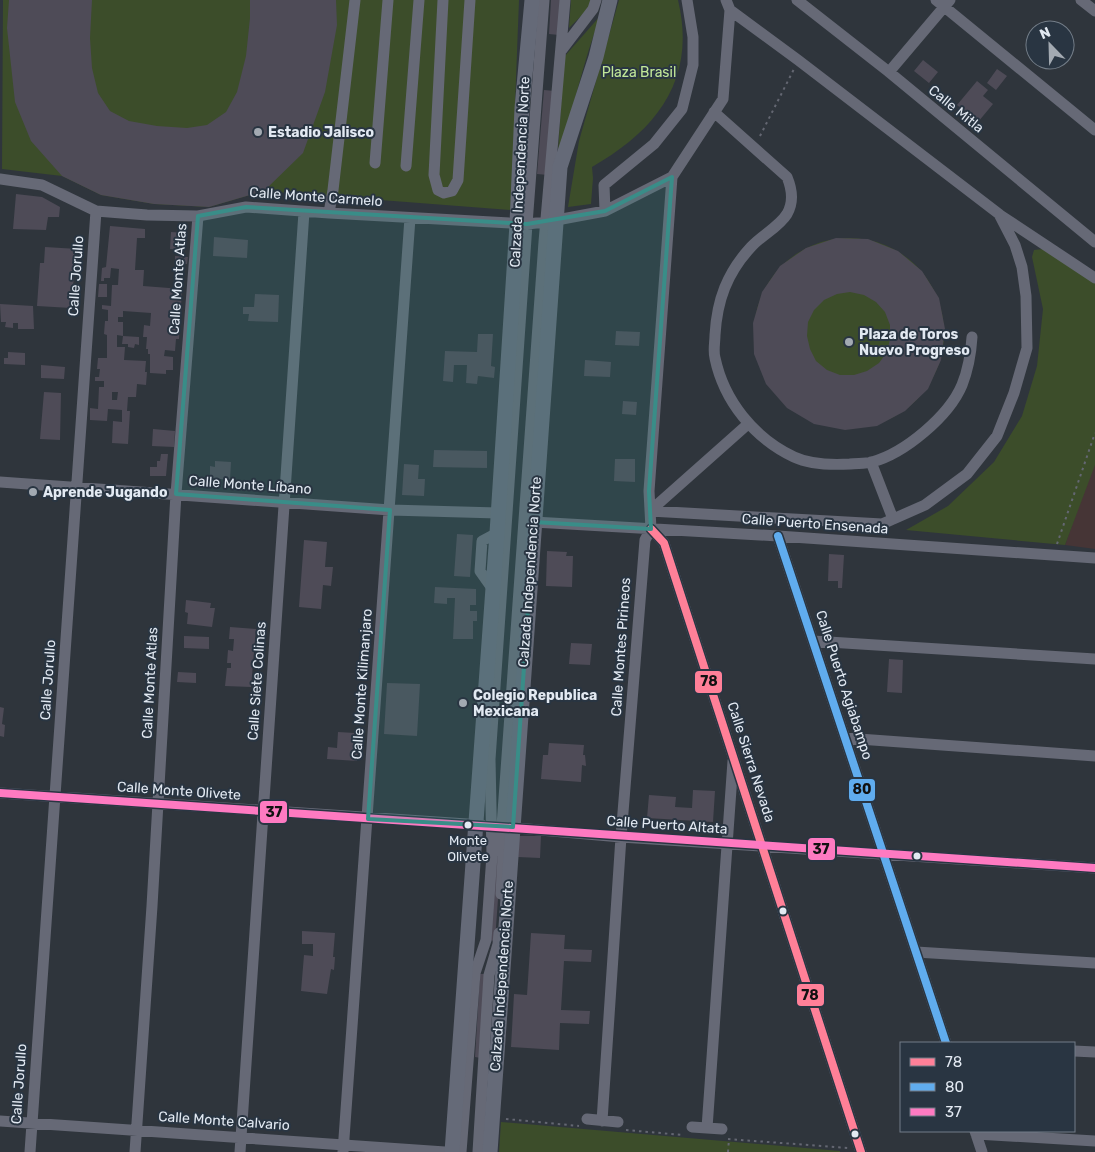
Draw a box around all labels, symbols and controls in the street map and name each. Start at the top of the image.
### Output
north arrow [1025,20,1075,70]
text: N [1037,24,1053,43]
park label: Plaza Brasil [602,64,676,81]
street label: Calzada Independencia Norte [507,76,534,268]
street label: Calle Mitla [925,82,987,136]
place label: Estadio Jalisco [268,124,374,141]
marker: Estadio Jalisco [252,126,264,138]
street label: Calle Monte Carmelo [249,184,383,210]
street label: Calle Monte Atlas [166,223,190,335]
street label: Calle Jorullo [65,235,87,317]
place label: Plaza de Toros Nuevo Progreso [859,326,970,359]
marker: Plaza de Toros Nuevo Progreso [843,336,855,348]
street label: Calle Monte Líbano [188,472,312,498]
street label: Calzada Independencia Norte [515,476,545,668]
place label: Aprende Jugando [43,484,167,501]
marker: Aprende Jugando [27,486,39,498]
street label: Calle Puerto Ensenada [741,510,889,538]
street label: Calle Montes Pirineos [608,577,634,717]
street label: Calle Monte Kilimanjaro [348,608,376,760]
street label: Calle Puerto Agiabampo [812,608,876,762]
street label: Calle Siete Colinas [244,621,270,741]
street label: Calle Monte Atlas [139,627,161,739]
street label: Calle Jorullo [37,639,59,721]
line badge: 78 [694,670,723,694]
text: 78 [700,673,718,690]
place label: Colegio Republica Mexicana [473,687,597,720]
marker: Colegio Republica Mexicana [457,697,469,709]
street label: Calle Sierra Nevada [724,700,778,824]
street label: Calle Monte Olivete [116,778,242,804]
line badge: 80 [848,778,876,802]
text: 80 [853,781,872,798]
line badge: 37 [259,800,288,824]
text: 37 [265,804,283,821]
street label: Calle Puerto Altata [606,812,728,838]
marker: Monte Olivete [463,820,473,830]
place label: Monte Olivete [447,833,489,864]
line badge: 37 [807,837,836,861]
text: 37 [812,841,830,858]
unlabelled marker [912,851,922,861]
street label: Calzada Independencia Norte [487,880,517,1072]
unlabelled marker [778,906,788,916]
line badge: 78 [796,983,825,1007]
text: 78 [801,987,819,1004]
legend [900,1042,1075,1132]
street label: Calle Jorullo [8,1043,30,1125]
text: 78 [945,1053,962,1071]
text: 80 [945,1078,964,1096]
text: 37 [945,1103,962,1121]
street label: Calle Monte Calvario [158,1108,290,1134]
unlabelled marker [850,1129,860,1139]

